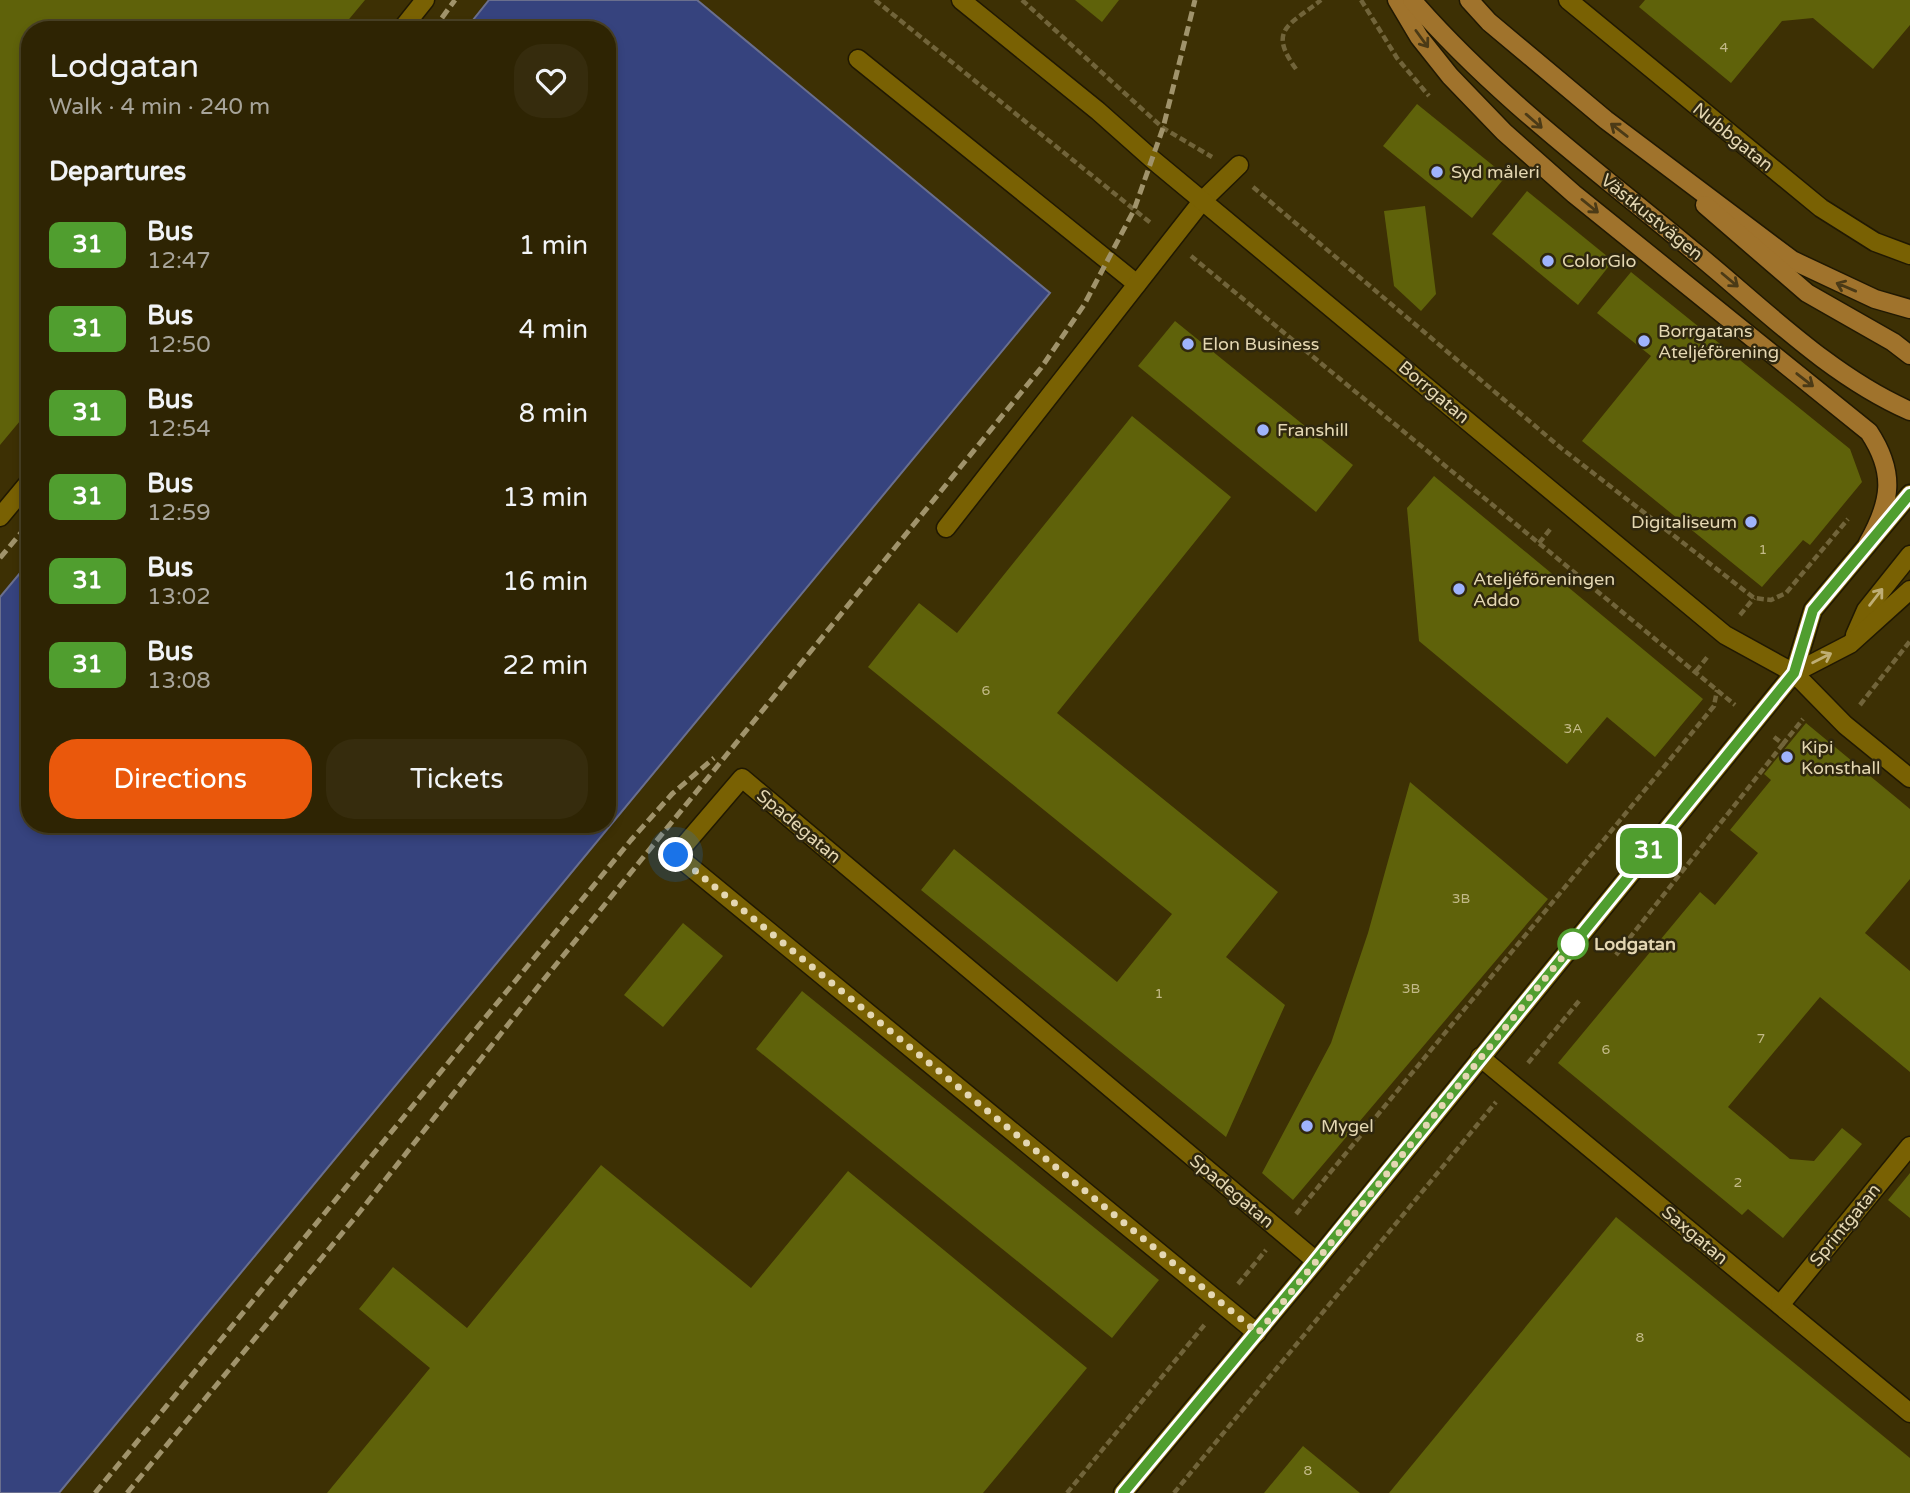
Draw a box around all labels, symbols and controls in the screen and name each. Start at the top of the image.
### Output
one-way arrow [1415,29,1429,48]
house number: 4 [1720,39,1729,56]
button: heart [514,44,588,118]
text: Lodgatan [49,47,199,86]
text: Walk · 4 min · 240 m [49,93,270,121]
street label: Nubbgatan [1688,98,1778,176]
one-way arrow [1525,113,1543,129]
one-way arrow [1610,123,1628,138]
text: Departures [49,156,186,187]
place label: Syd måleri [1451,161,1540,183]
marker: Syd måleri [1429,164,1445,180]
street label: Västkustvägen [1596,169,1708,265]
one-way arrow [1580,198,1598,214]
text: Bus [147,216,193,247]
text: 31 [72,230,103,259]
text: 1 min [519,230,588,261]
text: 12:47 [147,247,211,275]
place label: ColorGlo [1562,250,1637,272]
marker: ColorGlo [1540,253,1556,269]
one-way arrow [1720,272,1738,288]
one-way arrow [1835,279,1857,292]
text: Bus [147,300,193,331]
text: 31 [72,314,103,343]
text: 4 min [519,314,588,345]
place label: Borrgatans Ateljéförening [1658,320,1779,363]
text: 12:50 [147,331,211,359]
place label: Elon Business [1202,333,1319,355]
marker: Borrgatans Ateljéförening [1636,333,1652,349]
marker: Elon Business [1180,336,1196,352]
street label: Borrgatan [1394,356,1474,428]
one-way arrow [1795,372,1813,387]
text: Bus [147,384,193,415]
text: 31 [72,398,103,427]
text: 8 min [519,398,588,429]
text: 12:54 [147,415,211,443]
place label: Franshill [1277,419,1348,441]
marker: Franshill [1255,422,1271,438]
text: Bus [147,468,193,499]
text: 31 [72,482,103,511]
text: 13 min [502,482,588,513]
text: 12:59 [147,499,211,527]
place label: Digitaliseum [1631,511,1737,533]
marker: Digitaliseum [1743,514,1759,530]
house number: 1 [1759,541,1767,558]
text: Bus [147,552,193,583]
text: 31 [72,566,103,595]
text: 16 min [502,566,588,597]
place label: Ateljéföreningen Addo [1473,568,1615,611]
marker: Ateljéföreningen Addo [1451,581,1467,597]
text: 13:02 [147,583,211,611]
one-way arrow [1869,588,1884,606]
text: Bus [147,636,193,667]
text: 31 [72,650,103,679]
text: 22 min [502,650,588,681]
one-way arrow [1811,651,1832,665]
text: 13:08 [147,667,211,695]
house number: 6 [982,682,991,699]
house number: 3A [1563,720,1583,737]
place label: Kipi Konsthall [1801,736,1880,779]
button: Directions [49,739,312,819]
button: Tickets [326,739,588,819]
marker: Kipi Konsthall [1779,749,1795,765]
street label: Spadegatan [752,784,846,868]
line badge: 31 [1618,828,1680,874]
text: 31 [1634,836,1664,865]
your location [658,837,693,872]
house number: 3B [1452,890,1470,907]
marker: Lodgatan [1558,929,1588,959]
place label: Lodgatan [1594,933,1676,955]
house number: 3B [1402,980,1420,997]
house number: 1 [1155,985,1163,1002]
house number: 7 [1757,1030,1765,1047]
house number: 6 [1602,1041,1611,1058]
place label: Mygel [1321,1115,1374,1137]
marker: Mygel [1299,1118,1315,1134]
street label: Spadegatan [1185,1149,1279,1233]
house number: 2 [1734,1174,1742,1191]
street label: Sprintgatan [1805,1179,1885,1271]
street label: Saxgatan [1657,1201,1733,1269]
house number: 8 [1636,1329,1645,1346]
house number: 8 [1304,1462,1313,1479]

